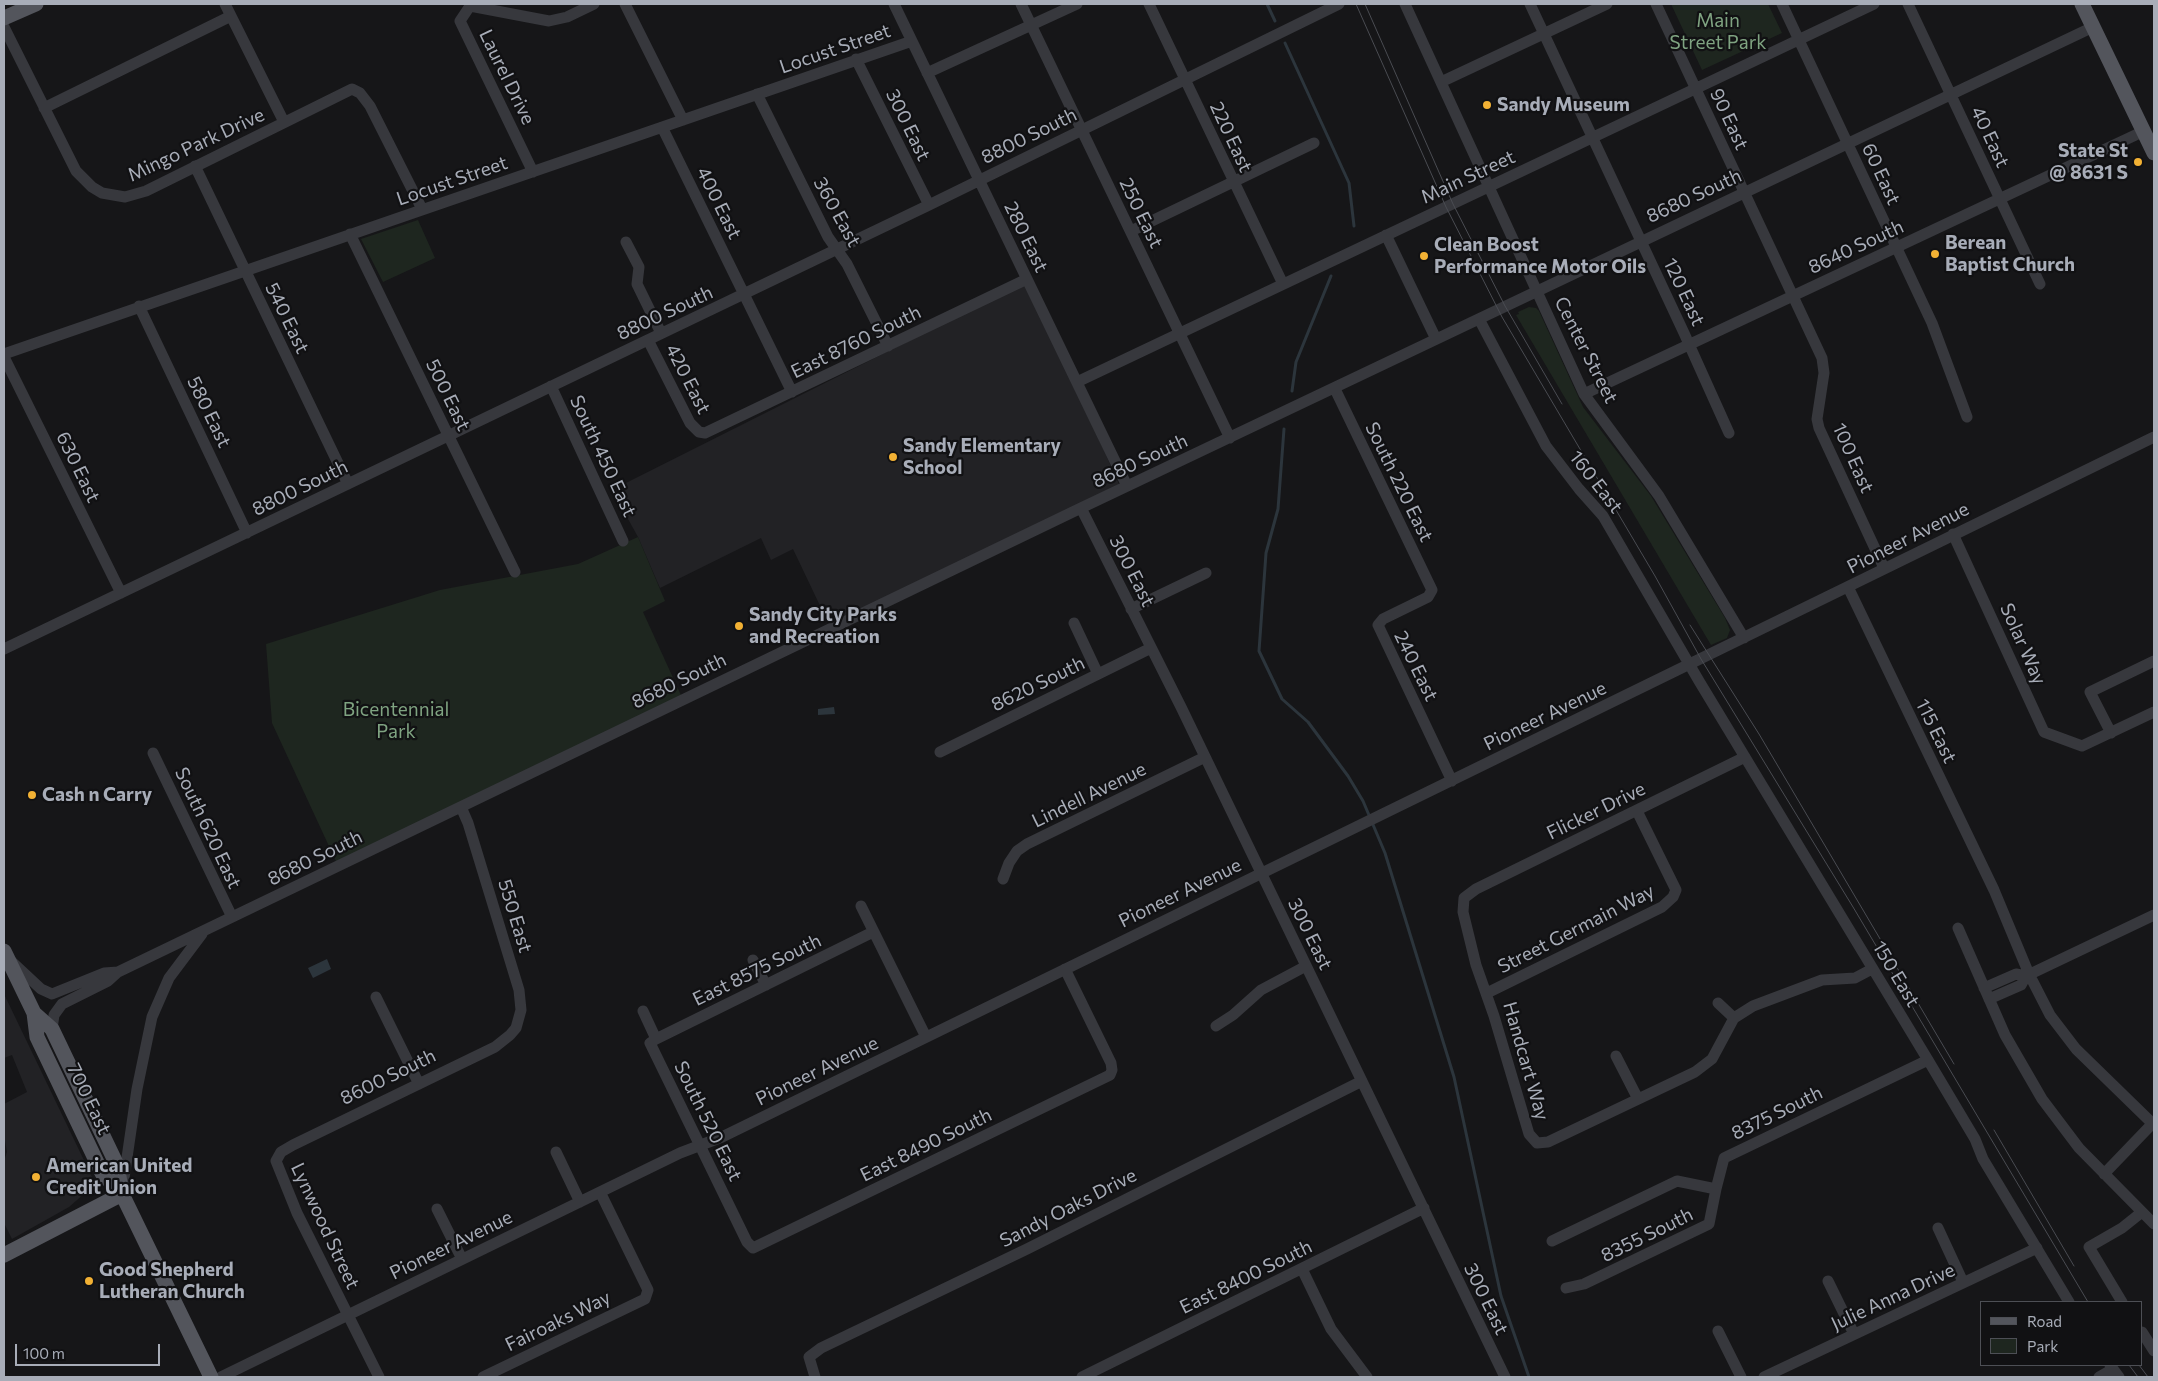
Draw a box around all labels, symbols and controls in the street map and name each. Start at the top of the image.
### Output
park label: Main Street Park [1669,10,1767,54]
street label: Locust Street [776,19,894,79]
street label: Laurel Drive [474,26,540,128]
street label: 300 East [881,85,935,165]
street label: 90 East [1705,85,1753,153]
place label: Sandy Museum [1497,94,1630,116]
street label: 220 East [1205,98,1257,176]
marker: Sandy Museum [1481,99,1493,111]
street label: Mingo Park Drive [124,103,268,187]
street label: 8800 South [978,103,1080,169]
street label: 40 East [1966,103,2014,171]
street label: 60 East [1857,140,1905,208]
place label: State St @ 8631 S [2049,140,2128,184]
street label: Main Street [1417,145,1519,209]
street label: Locust Street [393,151,511,211]
marker: State St @ 8631 S [2132,156,2144,168]
street label: 400 East [692,163,746,243]
street label: 8680 South [1643,164,1745,228]
street label: 360 East [809,173,865,251]
street label: 250 East [1114,174,1168,252]
street label: 280 East [999,198,1053,276]
street label: 8640 South [1805,215,1907,279]
place label: Berean Baptist Church [1945,232,2075,276]
place label: Clean Boost Performance Motor Oils [1434,234,1646,278]
marker: Berean Baptist Church [1929,248,1941,260]
marker: Clean Boost Performance Motor Oils [1418,250,1430,262]
street label: 120 East [1658,254,1710,330]
street label: 540 East [260,279,314,357]
street label: 8800 South [613,281,717,345]
street label: Center Street [1549,293,1623,407]
street label: East 8760 South [787,301,925,383]
street label: 420 East [661,340,715,418]
street label: 500 East [421,355,475,435]
street label: 580 East [182,373,236,451]
street label: South 450 East [565,392,641,520]
street label: South 220 East [1360,419,1438,545]
street label: 100 East [1828,419,1878,497]
street label: 630 East [51,428,105,506]
street label: 8680 South [1089,429,1191,493]
place label: Sandy Elementary School [903,435,1061,479]
street label: 160 East [1564,446,1628,518]
marker: Sandy Elementary School [887,451,899,463]
street label: 8800 South [249,455,351,521]
street label: Pioneer Avenue [1843,498,1973,578]
street label: 300 East [1104,532,1160,610]
street label: Solar Way [1995,600,2051,688]
place label: Sandy City Parks and Recreation [749,604,897,648]
marker: Sandy City Parks and Recreation [733,620,745,632]
street label: 240 East [1389,627,1443,705]
street label: 8680 South [628,648,730,714]
street label: 8620 South [987,652,1089,716]
street label: Pioneer Avenue [1480,676,1610,756]
street label: 115 East [1911,695,1961,767]
park label: Bicentennial Park [343,699,449,743]
street label: Lindell Avenue [1028,758,1150,832]
street label: South 620 East [170,764,246,892]
street label: Flicker Drive [1543,777,1649,845]
place label: Cash n Carry [42,784,152,806]
marker: Cash n Carry [26,789,38,801]
street label: 8680 South [264,825,366,891]
street label: Pioneer Avenue [1115,853,1245,933]
street label: 550 East [493,877,537,955]
street label: Street Germain Way [1494,880,1658,978]
street label: 300 East [1283,894,1337,974]
street label: East 8575 South [689,929,825,1011]
street label: 150 East [1868,937,1924,1011]
street label: Handcart Way [1498,999,1554,1123]
street label: Pioneer Avenue [752,1031,882,1111]
street label: 8600 South [337,1044,439,1110]
street label: South 520 East [669,1057,747,1185]
street label: 700 East [62,1060,116,1138]
street label: 8375 South [1728,1081,1826,1145]
street label: East 8490 South [857,1103,995,1187]
place label: American United Credit Union [46,1155,192,1199]
street label: Lynwood Street [286,1159,364,1293]
street label: Sandy Oaks Drive [996,1164,1140,1252]
marker: American United Credit Union [30,1171,42,1183]
street label: 8355 South [1597,1203,1697,1267]
street label: Pioneer Avenue [386,1205,516,1285]
street label: East 8400 South [1176,1235,1316,1319]
street label: Julie Anna Drive [1828,1258,1958,1336]
place label: Good Shepherd Lutheran Church [99,1259,245,1303]
street label: 300 East [1459,1259,1513,1339]
marker: Good Shepherd Lutheran Church [83,1275,95,1287]
street label: Fairoaks Way [502,1286,614,1356]
legend [1980,1301,2143,1366]
text: Road [2027,1312,2062,1330]
scale bar [18,1334,162,1366]
text: Park [2027,1337,2058,1355]
text: 100 m [23,1344,65,1362]

